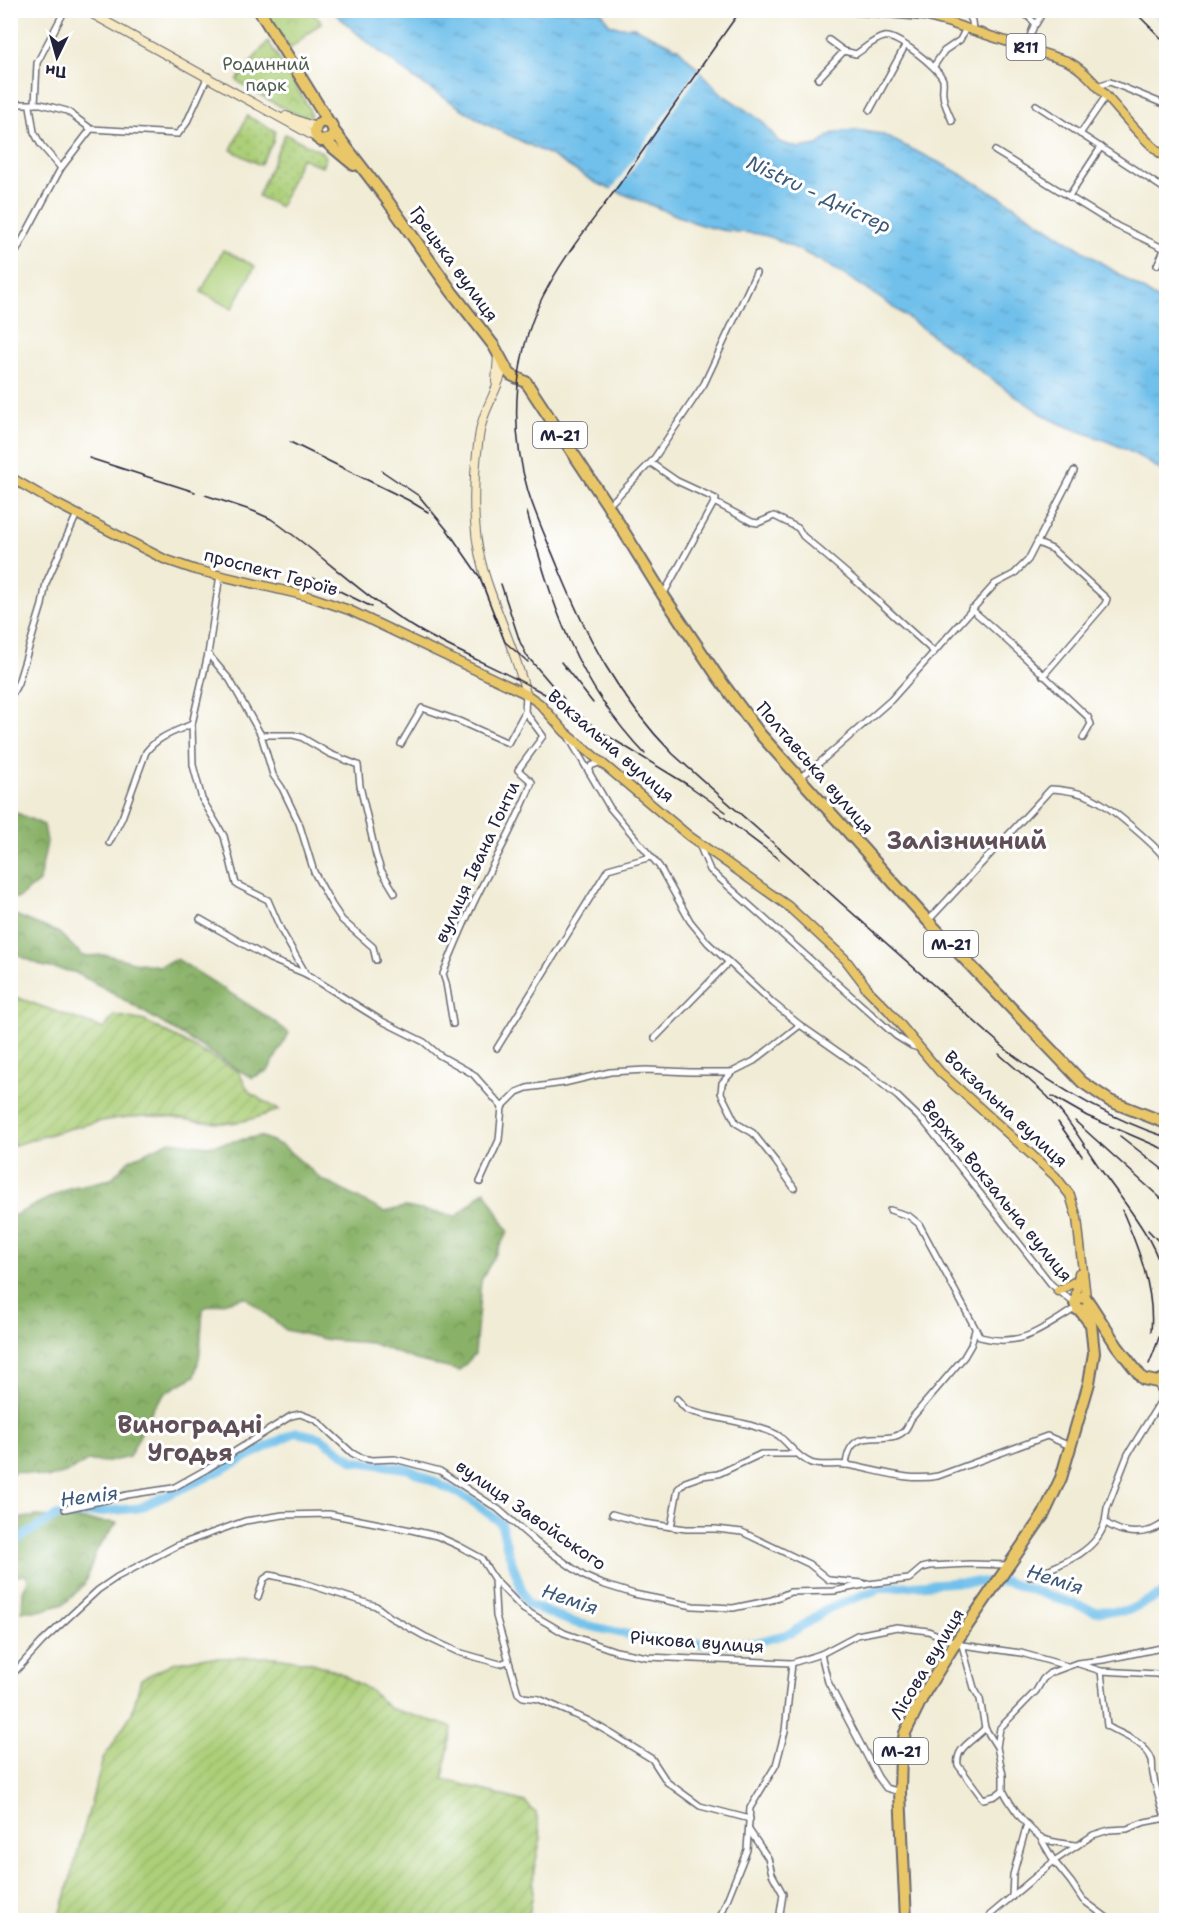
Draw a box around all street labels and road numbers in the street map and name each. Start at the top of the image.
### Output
road number: R11 [1006,34,1046,60]
street label: Грецька вулиця [404,202,504,326]
road number: М-21 [533,422,587,448]
street label: проспект Героїв [201,543,341,601]
street label: Вокзальна вулиця [542,684,680,808]
street label: Полтавська вулиця [751,697,879,839]
street label: вулиця Івана Гонти [429,777,525,947]
road number: М-21 [924,931,978,957]
street label: Вокзальна вулиця [939,1045,1073,1173]
street label: Верхня Вокзальна вулиця [916,1095,1078,1287]
street label: вулиця Завойського [451,1454,611,1576]
street label: Лісова вулиця [884,1604,970,1724]
street label: Річкова вулиця [629,1625,765,1659]
road number: М-21 [874,1738,928,1764]

